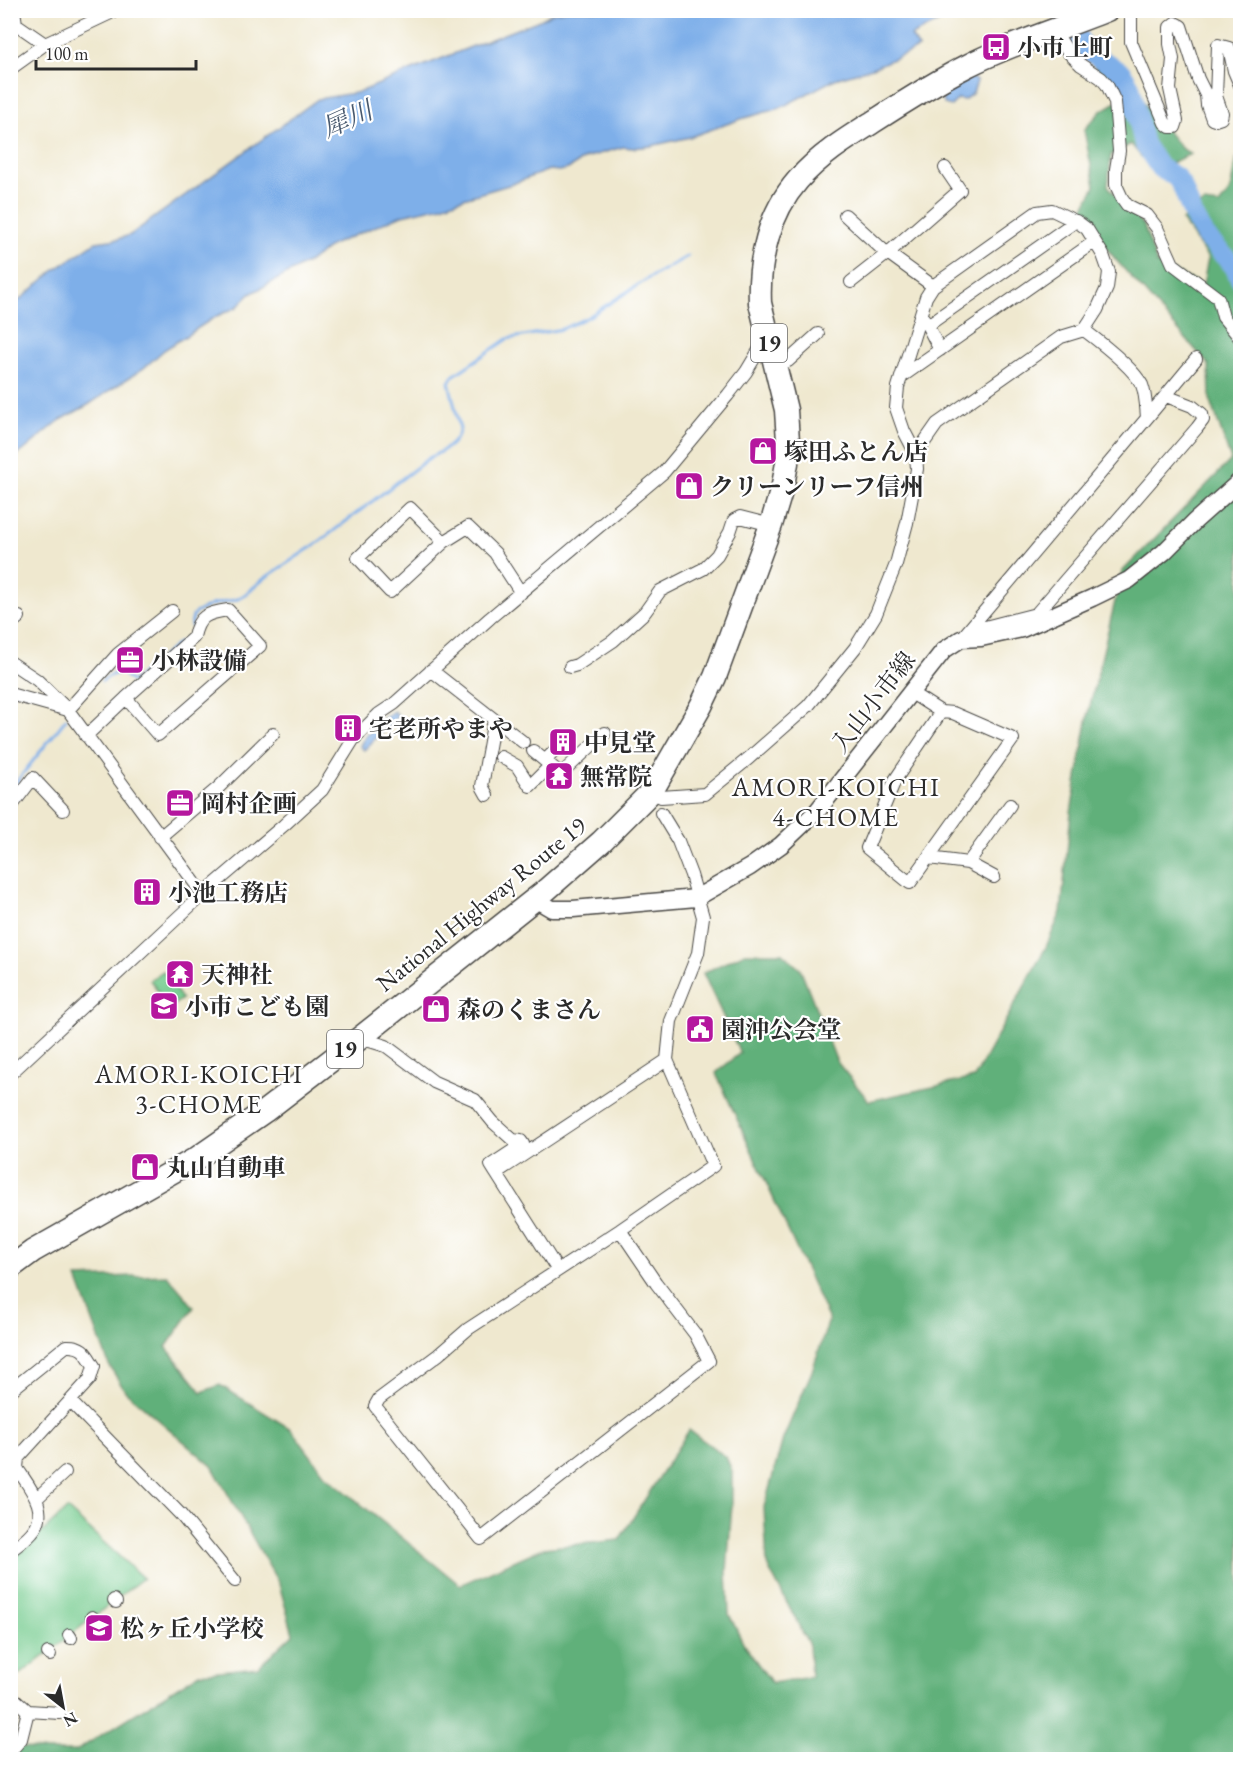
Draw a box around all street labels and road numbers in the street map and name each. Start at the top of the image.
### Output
road number: 19 [751,324,787,362]
street label: 入山小市線 [824,645,922,759]
street label: National Highway Route 19 [370,809,593,998]
road number: 19 [327,1030,363,1068]

